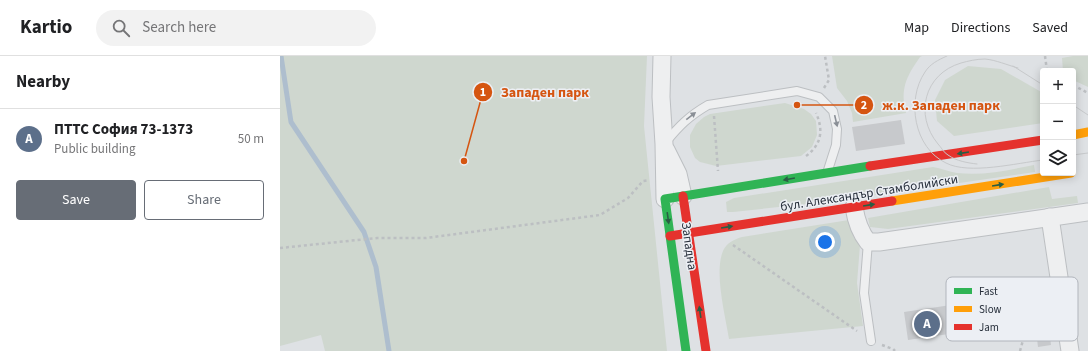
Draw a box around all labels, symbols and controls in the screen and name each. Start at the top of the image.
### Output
search box [96,10,376,46]
text: Kartio [20,14,72,41]
icon: search [110,17,132,39]
text: Search here [142,17,216,38]
text: Map [904,18,929,38]
text: Directions [951,18,1010,38]
text: Saved [1032,18,1068,38]
map controls [1040,68,1076,176]
button: + [1040,68,1076,104]
text: Nearby [16,70,70,94]
callout: Западен парк [473,79,597,105]
text: Западен парк [501,83,589,103]
text: 1 [480,84,486,101]
callout: ж.к. Западен парк [854,92,1008,118]
text: ж.к. Западен парк [882,96,1000,116]
text: 2 [861,97,867,114]
button: − [1040,104,1076,140]
one-way arrow [685,112,696,120]
one-way arrow [833,115,839,127]
text: ПТТС София 73-1373 [54,119,193,140]
text: A [25,130,33,148]
text: 50 m [238,130,264,148]
text: Public building [54,140,136,158]
button: layers [1040,140,1076,176]
one-way arrow [957,150,969,156]
street label: бул. Александър Стамболийски [779,170,959,216]
one-way arrow [783,176,796,182]
button: Save [16,180,136,220]
button: Share [144,180,264,220]
one-way arrow [992,182,1004,188]
one-way arrow [863,202,875,208]
one-way arrow [665,212,671,224]
street label: Западна [677,221,701,271]
one-way arrow [721,224,733,230]
your location [815,232,835,252]
legend [946,277,1078,341]
text: Fast [979,284,998,299]
text: Slow [979,302,1002,317]
one-way arrow [697,306,703,318]
pin: A [914,309,940,339]
text: Jam [979,320,999,335]

